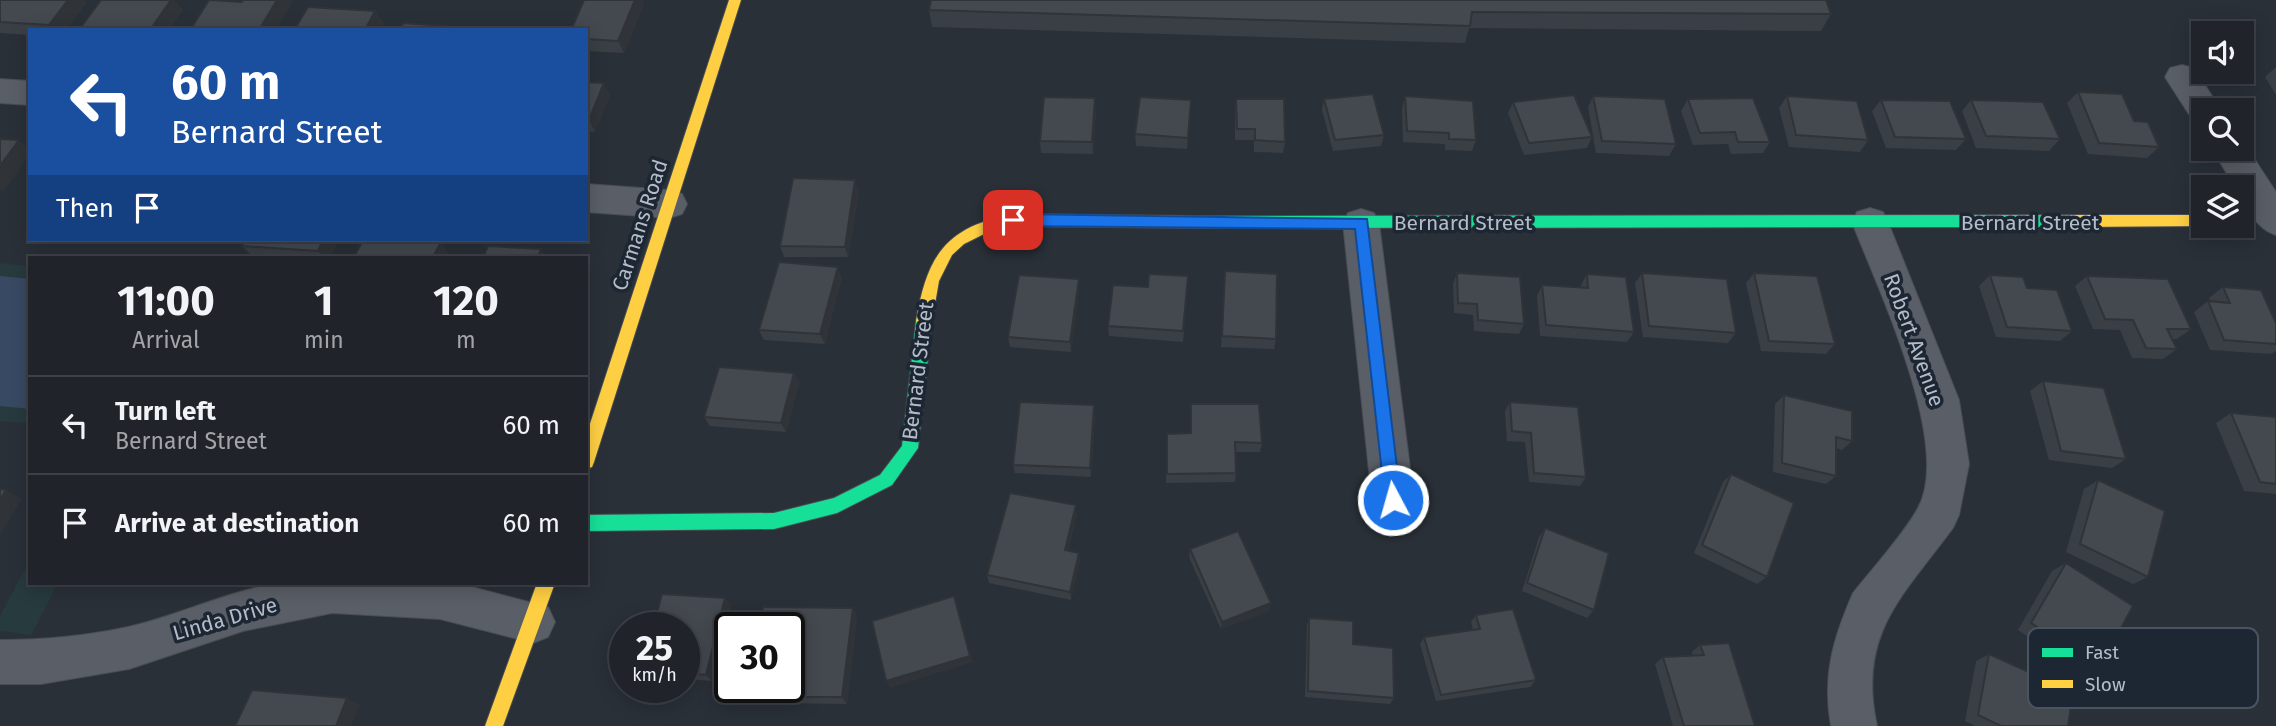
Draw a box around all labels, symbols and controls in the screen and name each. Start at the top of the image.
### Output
map controls [2191,21,2254,238]
button: sound [2191,21,2254,84]
text: 60 m [171,53,280,112]
icon: left [56,56,147,147]
button: search [2191,98,2254,161]
text: Bernard Street [171,113,382,151]
street label: Carmans Road [607,156,673,294]
button: layers [2191,175,2254,238]
icon: arrive [128,189,166,227]
pin [983,190,1043,250]
text: Then [56,193,114,224]
icon: arrive [994,201,1032,239]
street label: Bernard Street [1394,210,1533,236]
street label: Bernard Street [1961,210,2100,236]
street label: Robert Avenue [1878,270,1950,410]
text: 11:00 [117,276,215,326]
text: 1 [314,276,334,326]
text: 120 [433,276,499,326]
street label: Bernard Street [897,300,939,441]
text: Arrival [132,326,200,354]
text: min [304,326,344,354]
text: m [456,326,476,354]
text: Turn left [115,396,216,427]
icon: left [56,406,94,444]
text: 60 m [502,410,560,441]
text: Bernard Street [115,427,267,455]
position arrow [1356,463,1430,537]
icon: arrive [56,504,94,542]
text: Arrive at destination [115,508,359,539]
text: 60 m [502,508,560,539]
street label: Linda Drive [170,592,280,646]
speed limit sign: 30 [714,612,805,703]
text: 25 [636,627,673,669]
legend [2028,628,2258,708]
text: Fast [2085,641,2119,664]
text: km/h [632,664,677,686]
text: Slow [2085,673,2126,696]

